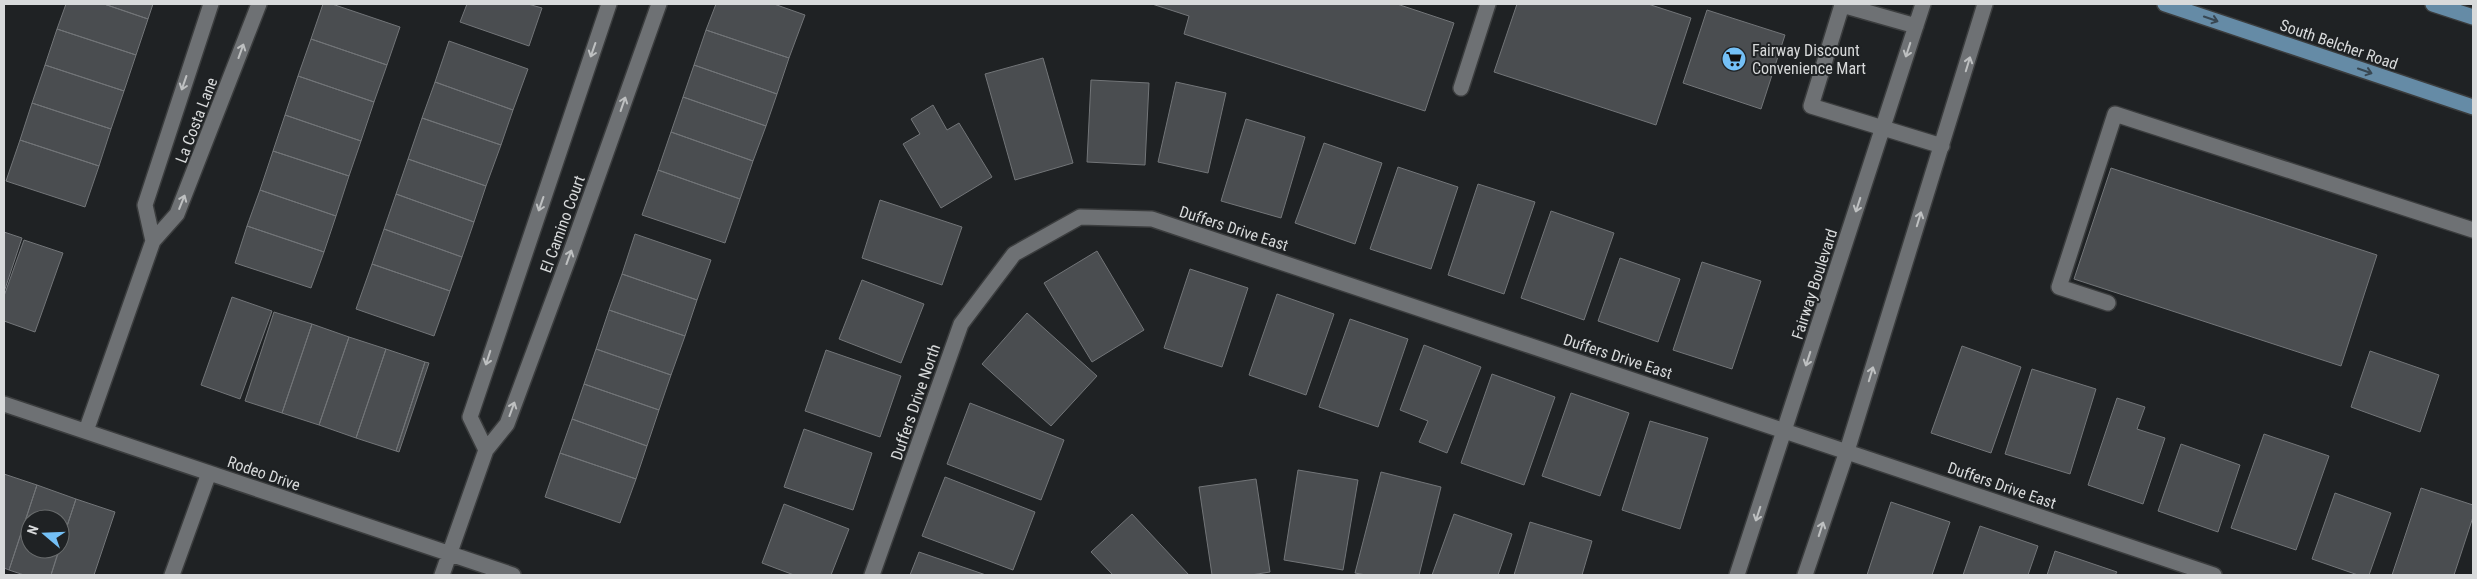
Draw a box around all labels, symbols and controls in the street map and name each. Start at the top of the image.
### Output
one-way arrow [2203,15,2219,24]
street label: South Belcher Road [2277,15,2400,74]
place label: Fairway Discount Convenience Mart [1752,41,1866,78]
one-way arrow [588,42,597,57]
one-way arrow [1903,42,1912,57]
one-way arrow [237,44,247,59]
supermarket icon: Fairway Discount Convenience Mart [1721,46,1747,72]
one-way arrow [1963,57,1973,73]
one-way arrow [2357,67,2373,76]
street label: La Costa Lane [171,75,221,166]
one-way arrow [179,75,188,90]
one-way arrow [619,96,629,112]
street label: El Camino Court [536,173,589,275]
one-way arrow [178,195,187,211]
one-way arrow [535,195,545,211]
one-way arrow [1853,196,1862,212]
street label: Duffers Drive East [1177,202,1291,255]
one-way arrow [1915,212,1924,228]
street label: Fairway Boulevard [1788,227,1841,342]
one-way arrow [565,250,574,265]
street label: Duffers Drive East [1561,330,1675,383]
street label: Duffers Drive North [887,342,944,463]
one-way arrow [483,349,493,365]
one-way arrow [1803,351,1812,367]
one-way arrow [1866,367,1876,383]
one-way arrow [508,402,518,417]
street label: Rodeo Drive [225,452,303,495]
street label: Duffers Drive East [1945,458,2059,513]
one-way arrow [1752,506,1762,522]
north arrow [20,509,70,559]
one-way arrow [1816,521,1826,537]
text: N [24,523,42,536]

